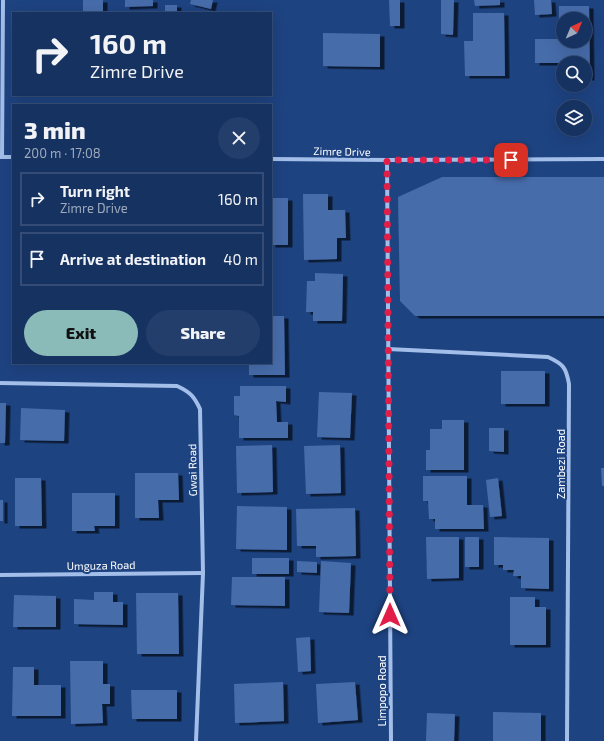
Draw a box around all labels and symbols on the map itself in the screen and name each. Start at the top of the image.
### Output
north arrow [556,12,592,48]
pin [494,143,528,177]
street label: Zimre Drive [313,144,371,158]
street label: Zambezi Road [554,429,567,499]
street label: Gwai Road [185,444,199,496]
street label: Umguza Road [66,558,136,572]
position arrow [369,594,411,636]
street label: Limpopo Road [375,655,388,727]

